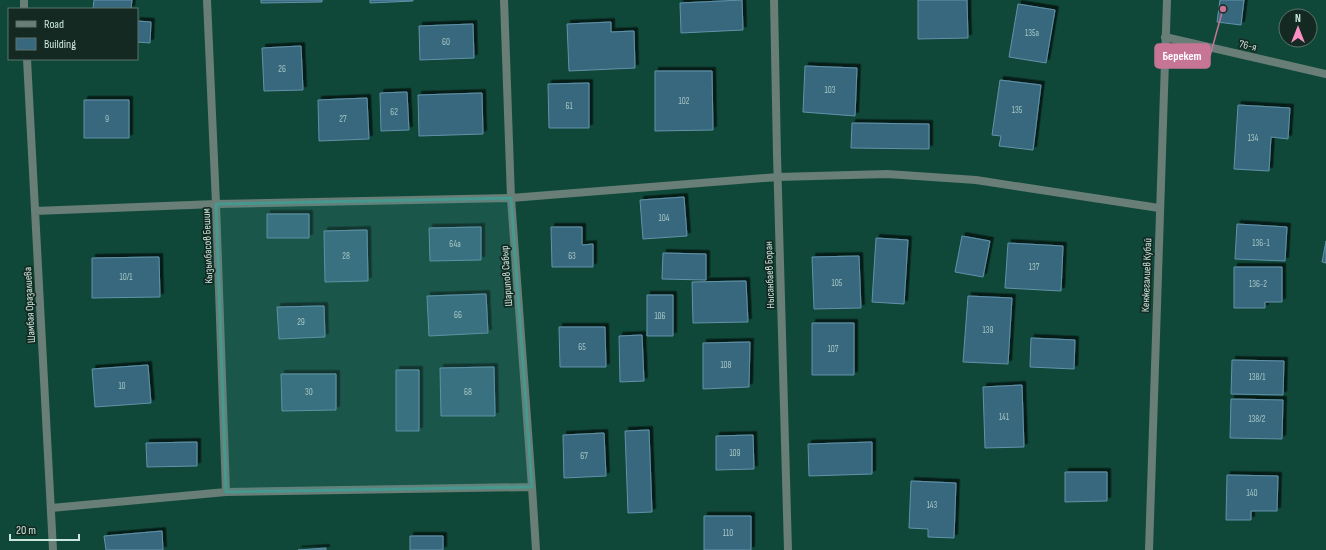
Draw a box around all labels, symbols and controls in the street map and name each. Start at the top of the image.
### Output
legend [8,8,138,60]
north arrow [1278,8,1318,48]
text: N [1295,12,1301,25]
text: Road [44,17,64,32]
house number: 135а [1025,28,1039,39]
text: Building [44,37,76,52]
house number: 60 [442,37,450,48]
street label: 76-я [1238,37,1258,54]
callout: Берекет [1155,44,1210,68]
text: Берекет [1162,49,1202,64]
house number: 26 [278,64,286,75]
house number: 103 [825,85,836,96]
house number: 102 [679,96,690,107]
house number: 61 [565,101,573,112]
house number: 135 [1012,105,1023,116]
house number: 62 [390,107,398,118]
house number: 9 [105,114,109,125]
house number: 27 [339,114,347,125]
house number: 134 [1248,133,1259,144]
street label: Кызылбасов Бешим [200,208,215,284]
house number: 104 [659,213,670,224]
street label: Кенжегалиев Кубай [1139,237,1154,312]
house number: 136-1 [1252,238,1271,249]
house number: 64а [449,239,461,250]
street label: Нысанбаев Боран [762,241,777,309]
street label: Шарипов Сабыр [498,245,515,307]
house number: 28 [342,251,350,262]
house number: 63 [568,251,576,262]
house number: 137 [1029,262,1040,273]
street label: Шамбая Оразалиева [21,267,38,343]
house number: 10/1 [120,272,133,283]
house number: 105 [832,278,843,289]
house number: 136-2 [1249,279,1267,290]
house number: 66 [454,310,462,321]
house number: 106 [654,311,666,322]
house number: 29 [297,317,305,328]
house number: 139 [983,325,993,336]
house number: 65 [578,342,586,353]
house number: 107 [828,344,839,355]
house number: 108 [720,360,732,371]
house number: 138/1 [1249,372,1266,383]
house number: 10 [118,381,126,392]
house number: 30 [305,387,313,398]
house number: 68 [464,387,472,398]
house number: 141 [999,412,1010,423]
house number: 138/2 [1248,414,1266,425]
house number: 109 [729,448,741,459]
house number: 67 [580,451,588,462]
house number: 140 [1247,488,1257,499]
house number: 143 [927,500,938,511]
scale bar [10,516,79,542]
text: 20 m [16,523,36,538]
house number: 110 [723,528,733,539]

